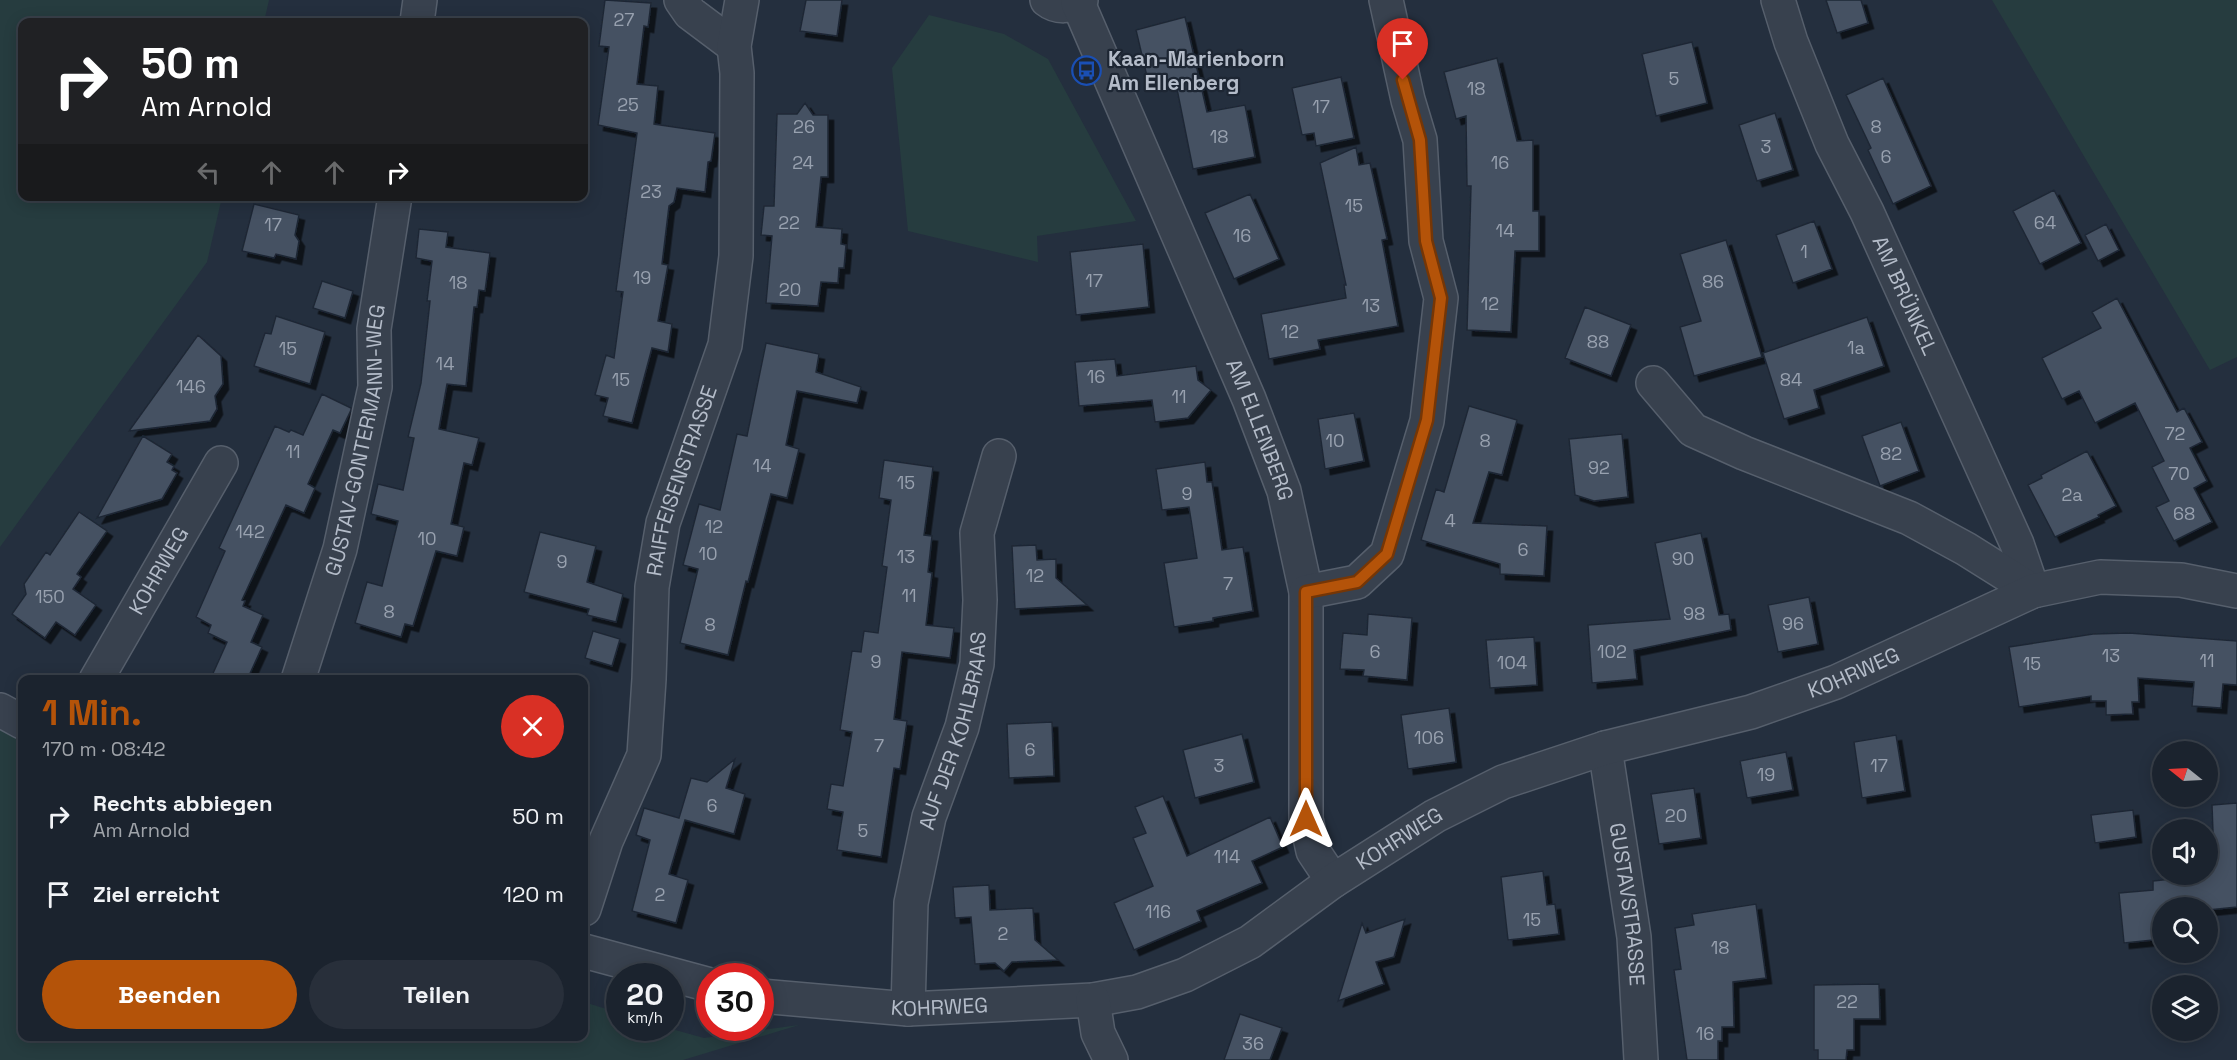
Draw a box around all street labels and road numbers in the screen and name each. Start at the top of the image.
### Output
street label: AM BRÜNKEL [1867,231,1944,359]
street label: GUSTAV-GONTERMANN-WEG [318,302,391,579]
street label: AM ELLENBERG [1220,354,1300,503]
street label: RAIFFEISENSTRASSE [640,382,723,578]
street label: KOHRWEG [122,522,194,619]
street label: AUF DER KOHLBRAAS [913,631,992,832]
street label: KOHRWEG [1804,641,1903,704]
street label: KOHRWEG [1351,801,1447,876]
street label: GUSTAVSTRASSE [1604,821,1651,987]
street label: KOHRWEG [890,991,989,1022]

